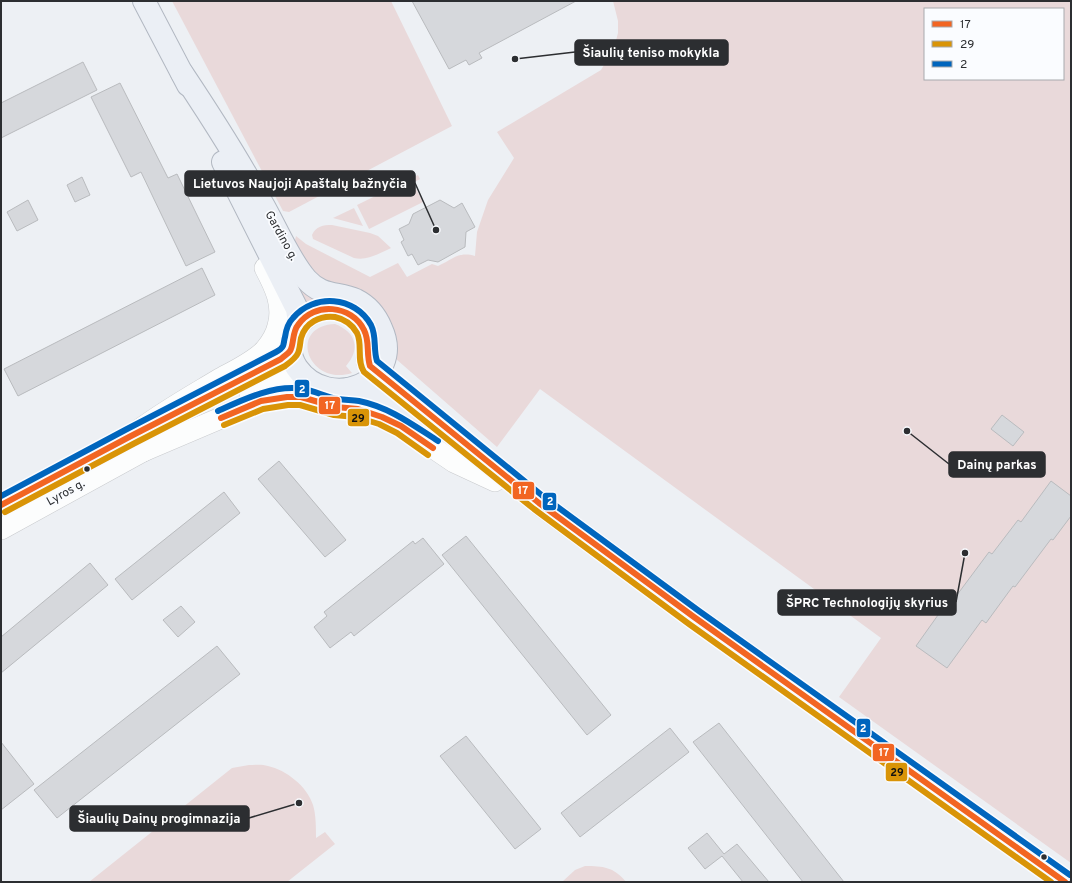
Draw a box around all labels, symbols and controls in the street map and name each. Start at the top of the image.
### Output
legend [924,8,1064,80]
text: 17 [960,17,971,33]
text: 29 [960,37,975,53]
callout: Šiaulių teniso mokykla [575,40,728,65]
text: Šiaulių teniso mokykla [582,44,720,62]
text: 2 [960,57,967,73]
callout: Lietuvos Naujoji Apaštalų bažnyčia [185,171,415,196]
text: Lietuvos Naujoji Apaštalų bažnyčia [193,177,407,193]
street label: Gardino g. [261,208,301,264]
line badge: 2 [294,379,310,398]
text: 2 [299,383,305,397]
line badge: 17 [318,396,341,415]
text: 17 [325,399,335,413]
line badge: 29 [347,408,370,427]
text: 29 [351,412,365,426]
callout: Dainų parkas [949,452,1045,477]
text: Dainų parkas [957,458,1037,474]
unlabelled marker [82,464,92,474]
street label: Lyros g. [44,476,88,510]
line badge: 17 [512,481,535,500]
text: 17 [518,484,528,498]
line badge: 2 [542,492,557,511]
text: 2 [547,495,553,509]
callout: ŠPRC Technologijų skyrius [778,590,956,615]
text: ŠPRC Technologijų skyrius [786,594,948,612]
line badge: 2 [856,718,871,738]
text: 2 [860,722,866,736]
line badge: 17 [872,743,895,762]
text: 17 [879,746,889,760]
line badge: 29 [885,762,908,782]
text: 29 [890,766,904,780]
callout: Šiaulių Dainų progimnazija [70,806,249,831]
text: Šiaulių Dainų progimnazija [77,810,241,828]
unlabelled marker [1039,852,1049,862]

